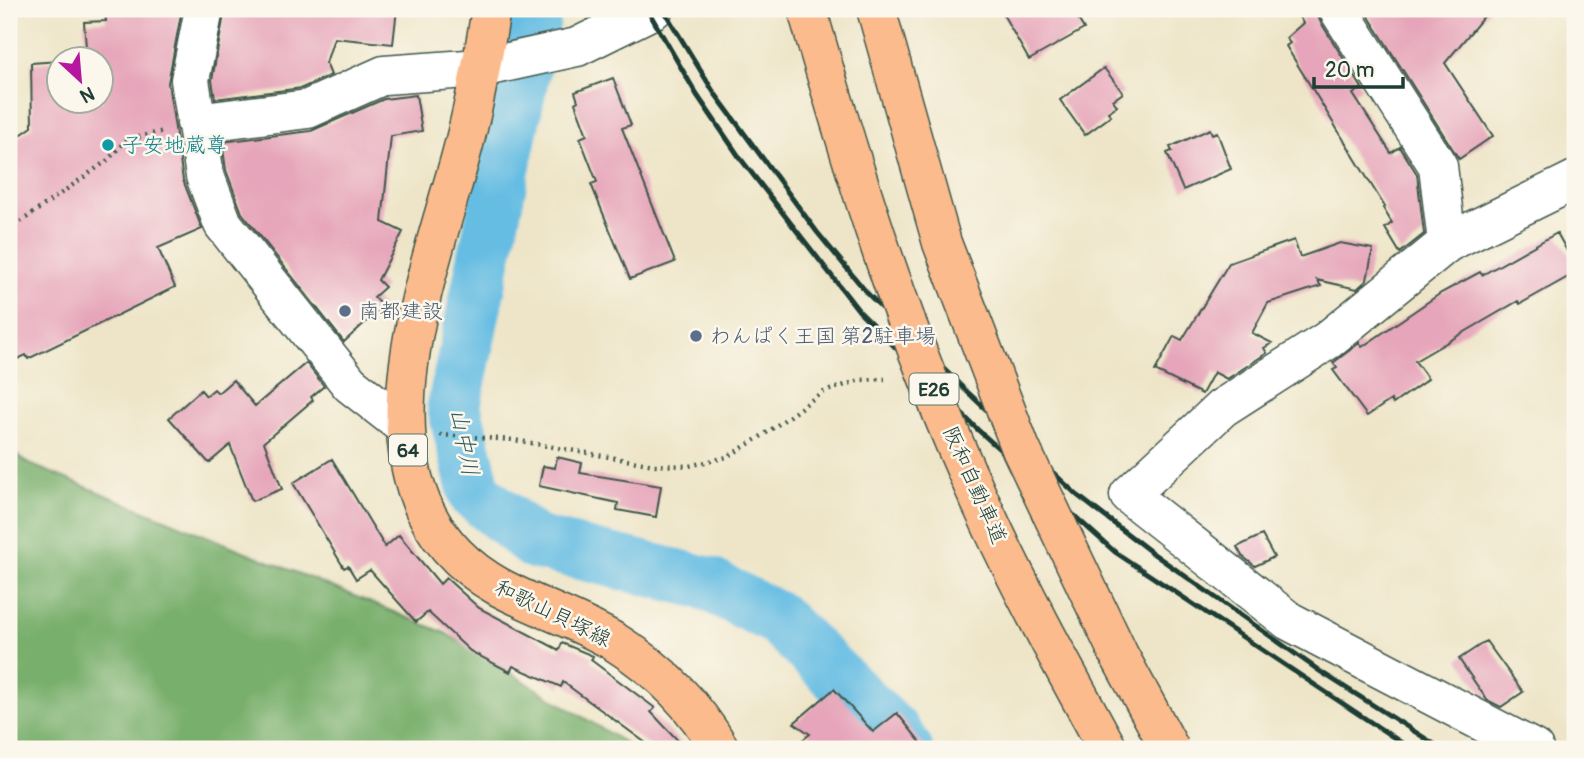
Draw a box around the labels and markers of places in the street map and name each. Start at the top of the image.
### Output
place label: 子安地蔵尊 [122,132,227,159]
marker: 子安地蔵尊 [100,137,116,153]
place label: 南都建設 [359,298,443,325]
marker: 南都建設 [337,303,353,319]
place label: わんぱく王国 第2駐車場 [710,323,936,350]
marker: わんぱく王国 第2駐車場 [688,328,704,344]

